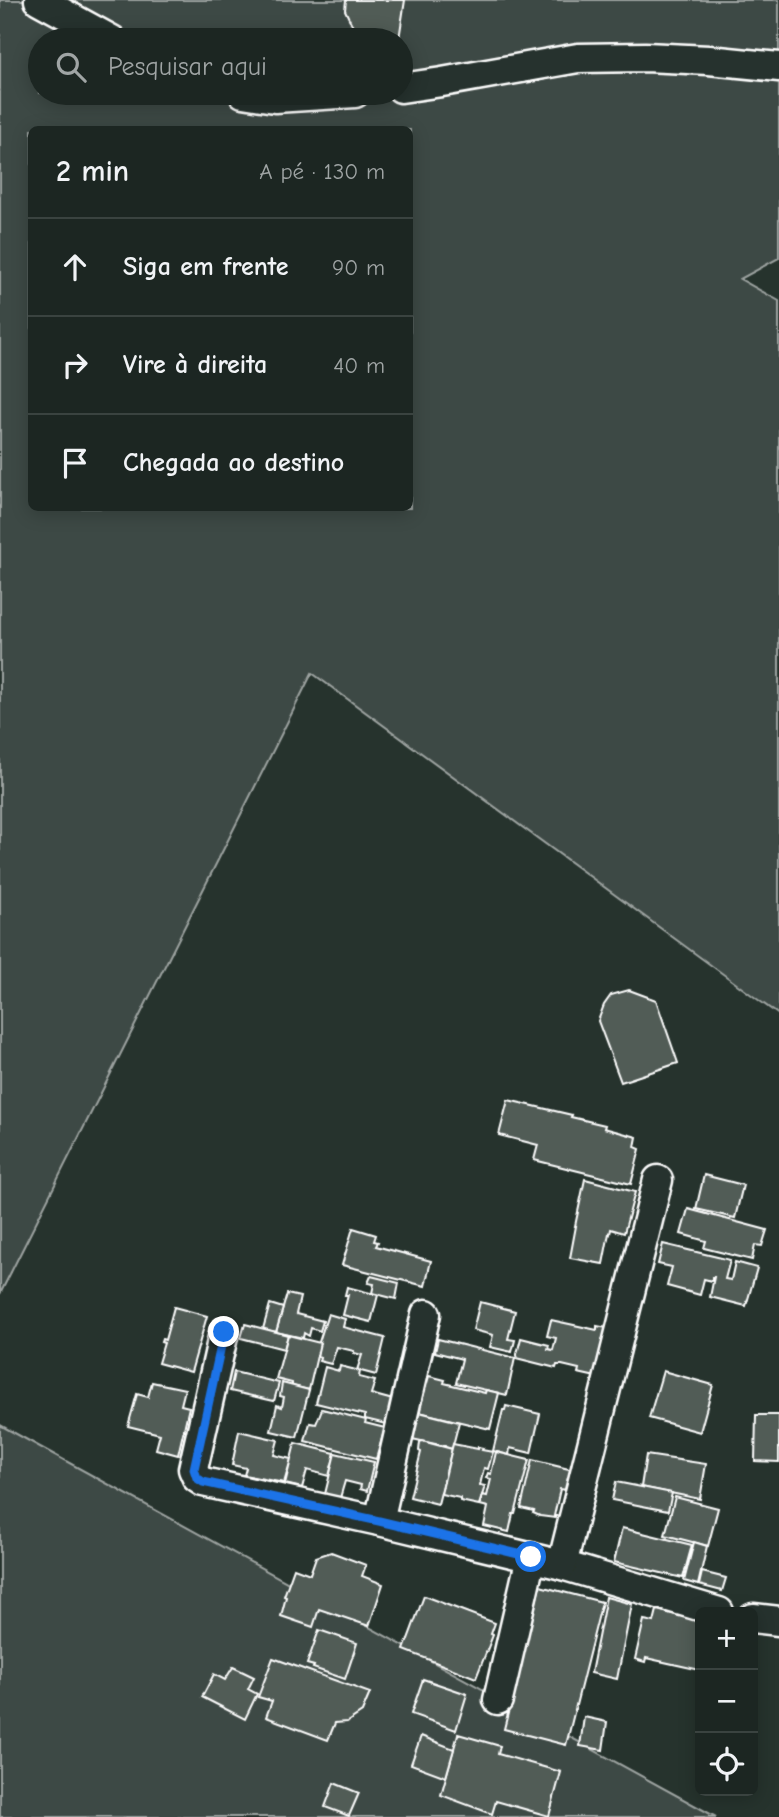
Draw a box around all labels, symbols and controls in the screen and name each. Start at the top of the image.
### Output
search box [28,28,413,105]
icon: search [52,48,90,86]
text: Pesquisar aqui [108,52,267,82]
text: 2 min [56,154,129,189]
text: A pé · 130 m [259,158,385,185]
icon: ahead [56,248,94,286]
text: Siga em frente [123,252,289,282]
text: 90 m [332,254,385,281]
icon: right [56,346,94,384]
text: Vire à direita [123,350,267,380]
text: 40 m [333,352,385,379]
icon: arrive [56,444,94,482]
text: Chegada ao destino [123,448,344,478]
route end [208,1316,239,1347]
route start [515,1541,546,1572]
map controls [695,1607,758,1796]
button: + [695,1607,758,1670]
button: − [695,1670,758,1733]
button: locate [695,1733,758,1796]

